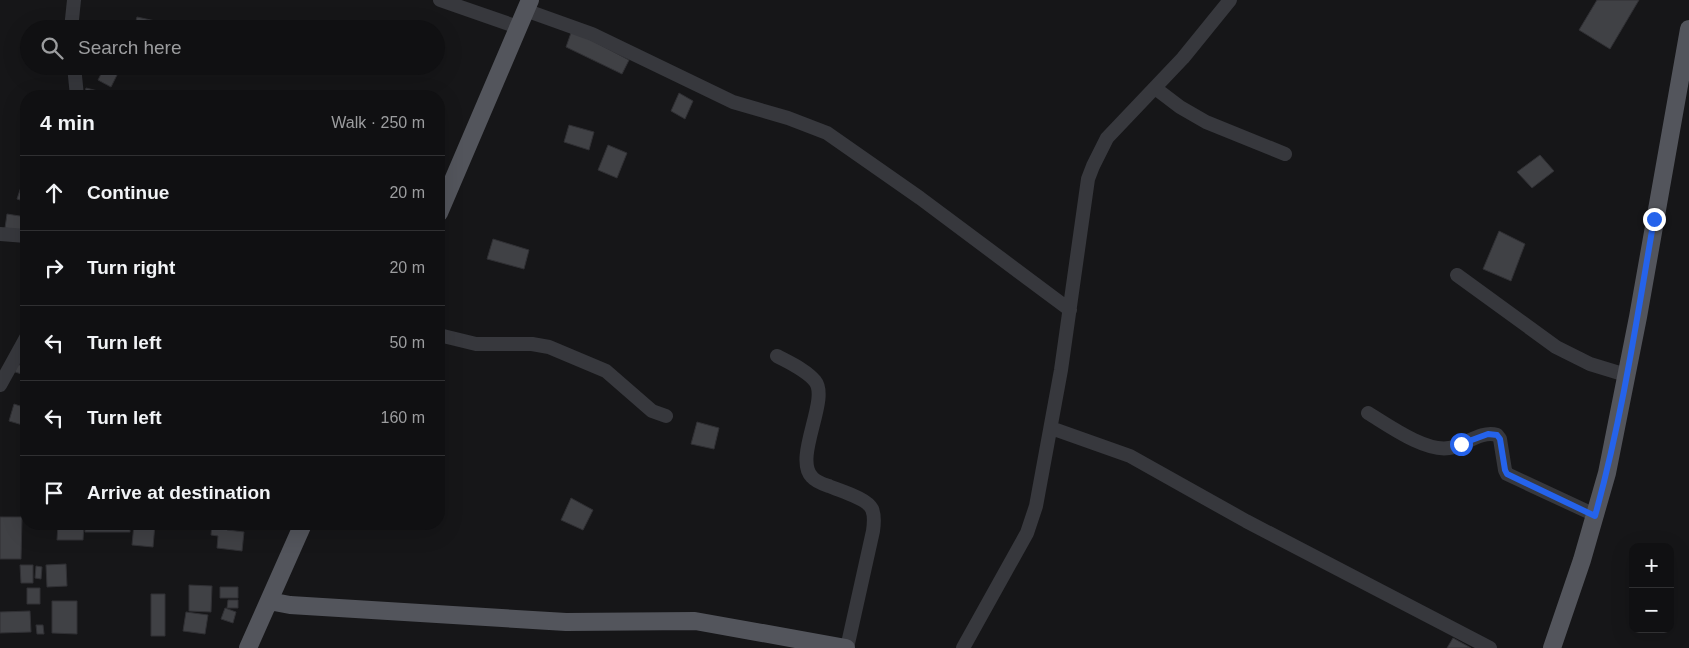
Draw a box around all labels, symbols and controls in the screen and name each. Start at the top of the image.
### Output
search box [20,20,445,75]
icon: search [38,34,66,62]
text: Search here [78,37,182,58]
text: 4 min [40,111,95,134]
text: Walk · 250 m [331,114,425,131]
icon: ahead [40,179,68,207]
text: Continue [87,182,169,203]
text: 20 m [389,184,425,201]
route end [1643,208,1666,231]
icon: right [40,254,68,282]
text: Turn right [87,257,175,278]
text: 20 m [389,259,425,276]
icon: left [40,329,68,357]
text: Turn left [87,332,162,353]
text: 50 m [389,334,425,351]
icon: left [40,404,68,432]
text: Turn left [87,407,162,428]
text: 160 m [381,409,425,426]
route start [1450,433,1473,456]
icon: arrive [40,479,68,507]
text: Arrive at destination [87,482,271,503]
map controls [1629,543,1674,633]
button: + [1629,543,1674,588]
button: − [1629,588,1674,633]

